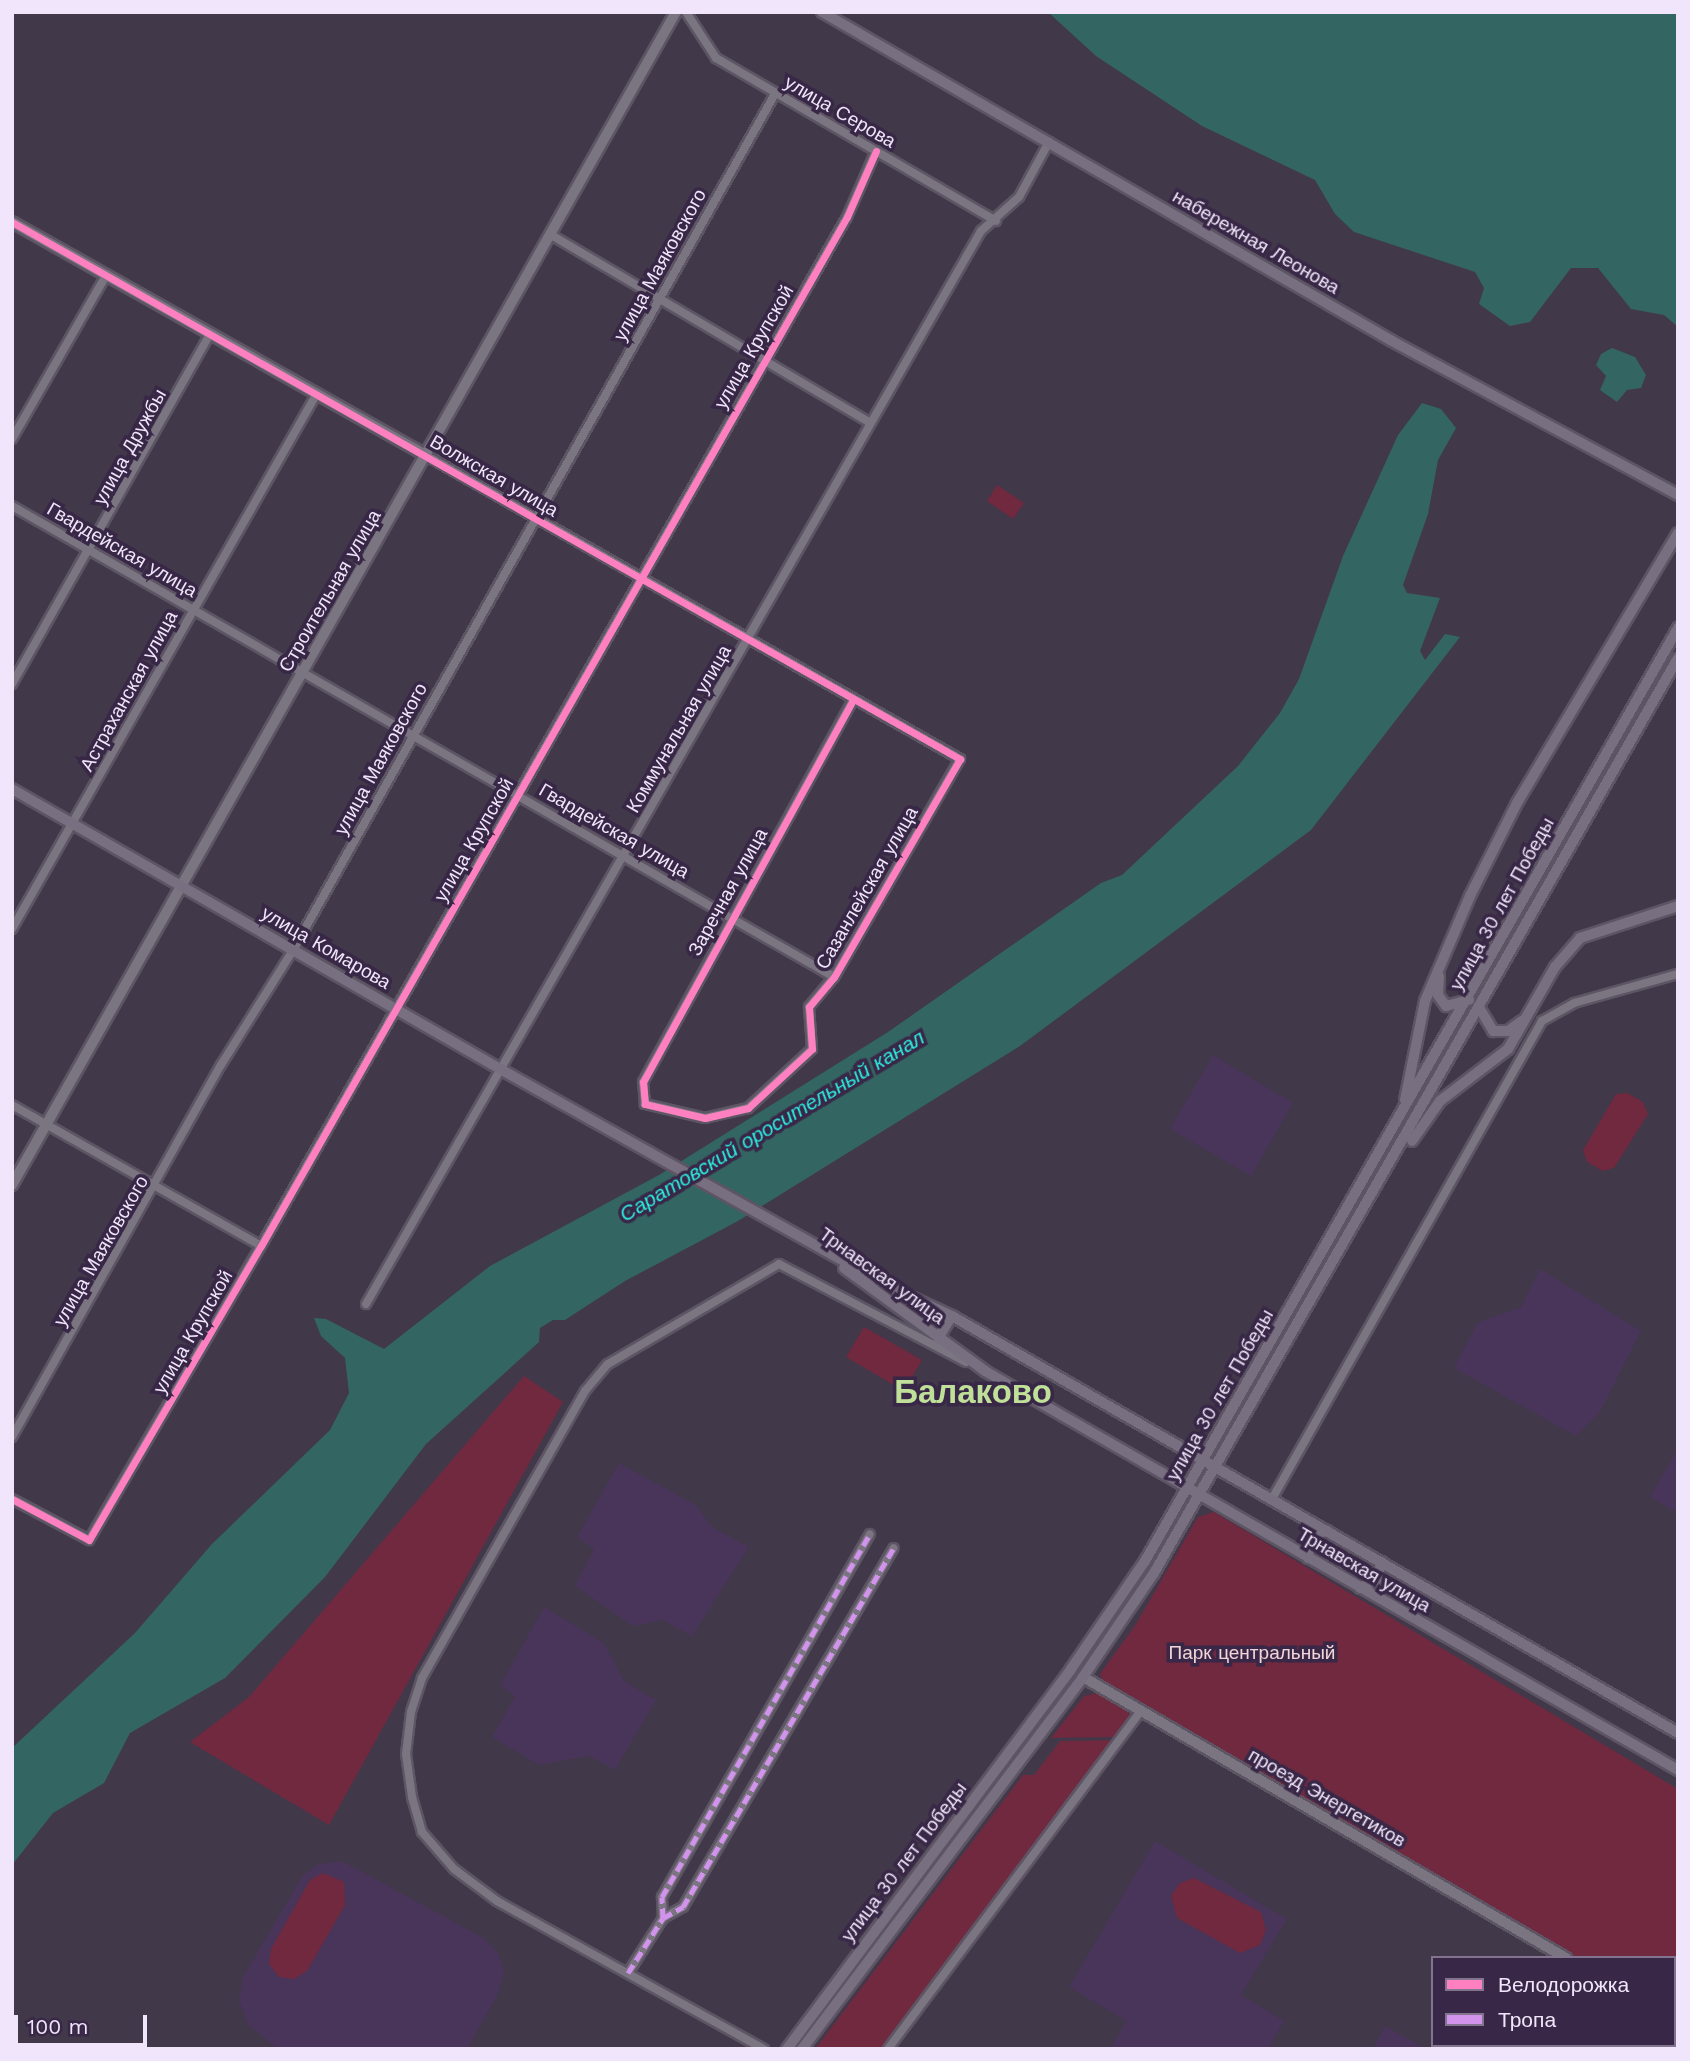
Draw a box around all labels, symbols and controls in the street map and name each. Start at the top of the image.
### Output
street label: улица Серова [780,71,900,153]
street label: улица Маяковского [609,185,711,345]
street label: набережная Леонова [1169,185,1343,299]
street label: улица Крупской [709,281,799,413]
street label: улица Дружбы [89,385,171,509]
street label: Волжская улица [426,430,562,522]
street label: Гвардейская улица [43,498,201,602]
street label: Строительная улица [274,506,386,676]
street label: Астраханская улица [75,607,183,775]
street label: Коммунальная улица [622,641,736,817]
street label: улица Маяковского [330,679,432,839]
street label: улица Крупской [429,774,519,906]
street label: Гвардейская улица [535,779,693,883]
street label: Сазанлейская улица [811,803,923,973]
street label: улица 30 лет Победы [1445,814,1559,994]
street label: Заречная улица [683,824,773,960]
street label: улица Комарова [257,902,395,994]
water label: Саратовский оросительный канал [615,1025,929,1227]
street label: улица Маяковского [49,1172,153,1330]
street label: Трнавская улица [815,1223,949,1329]
street label: улица Крупской [148,1266,238,1398]
street label: улица 30 лет Победы [1162,1305,1278,1485]
district label: Балаково [894,1372,1052,1412]
street label: Трнавская улица [1293,1523,1435,1617]
park label: Парк центральный [1169,1642,1335,1664]
street label: проезд Энергетиков [1244,1744,1410,1852]
street label: улица 30 лет Победы [836,1778,972,1946]
legend [1431,1956,1676,2047]
text: Велодорожка [1498,1972,1629,1997]
scale bar [18,2002,150,2046]
text: Тропа [1498,2007,1556,2032]
text: 100 m [27,2014,89,2039]

